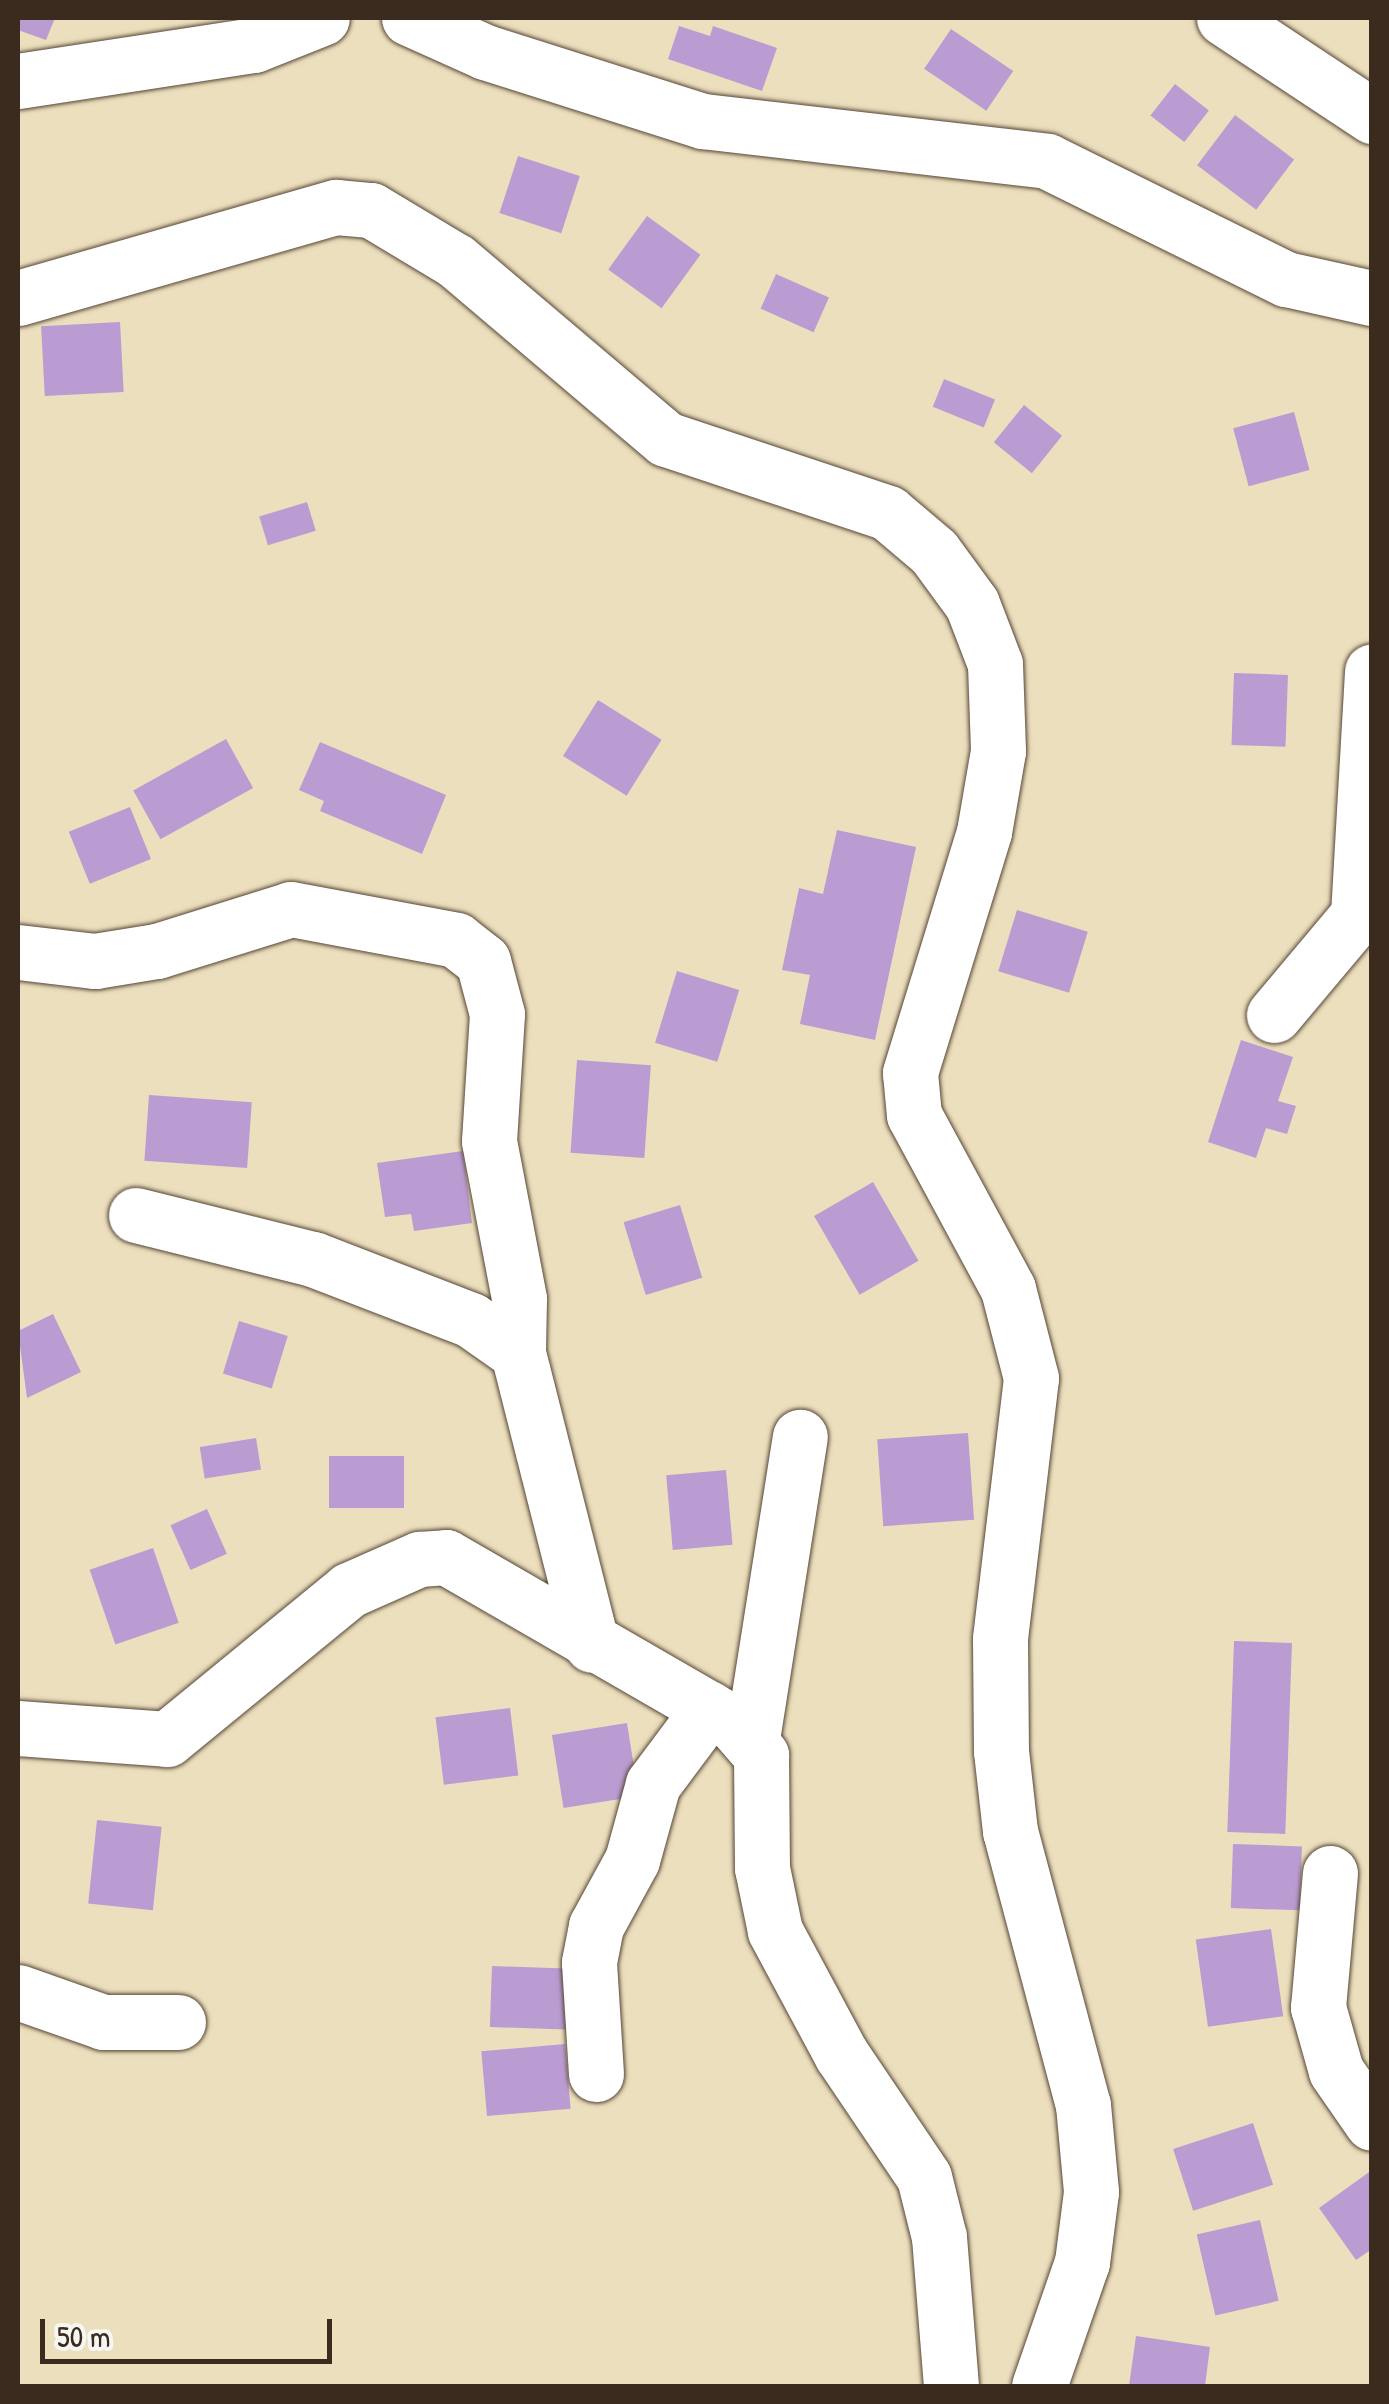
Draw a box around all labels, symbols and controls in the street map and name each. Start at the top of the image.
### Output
scale bar [45,2299,338,2361]
text: 50 m [57,2316,110,2356]

